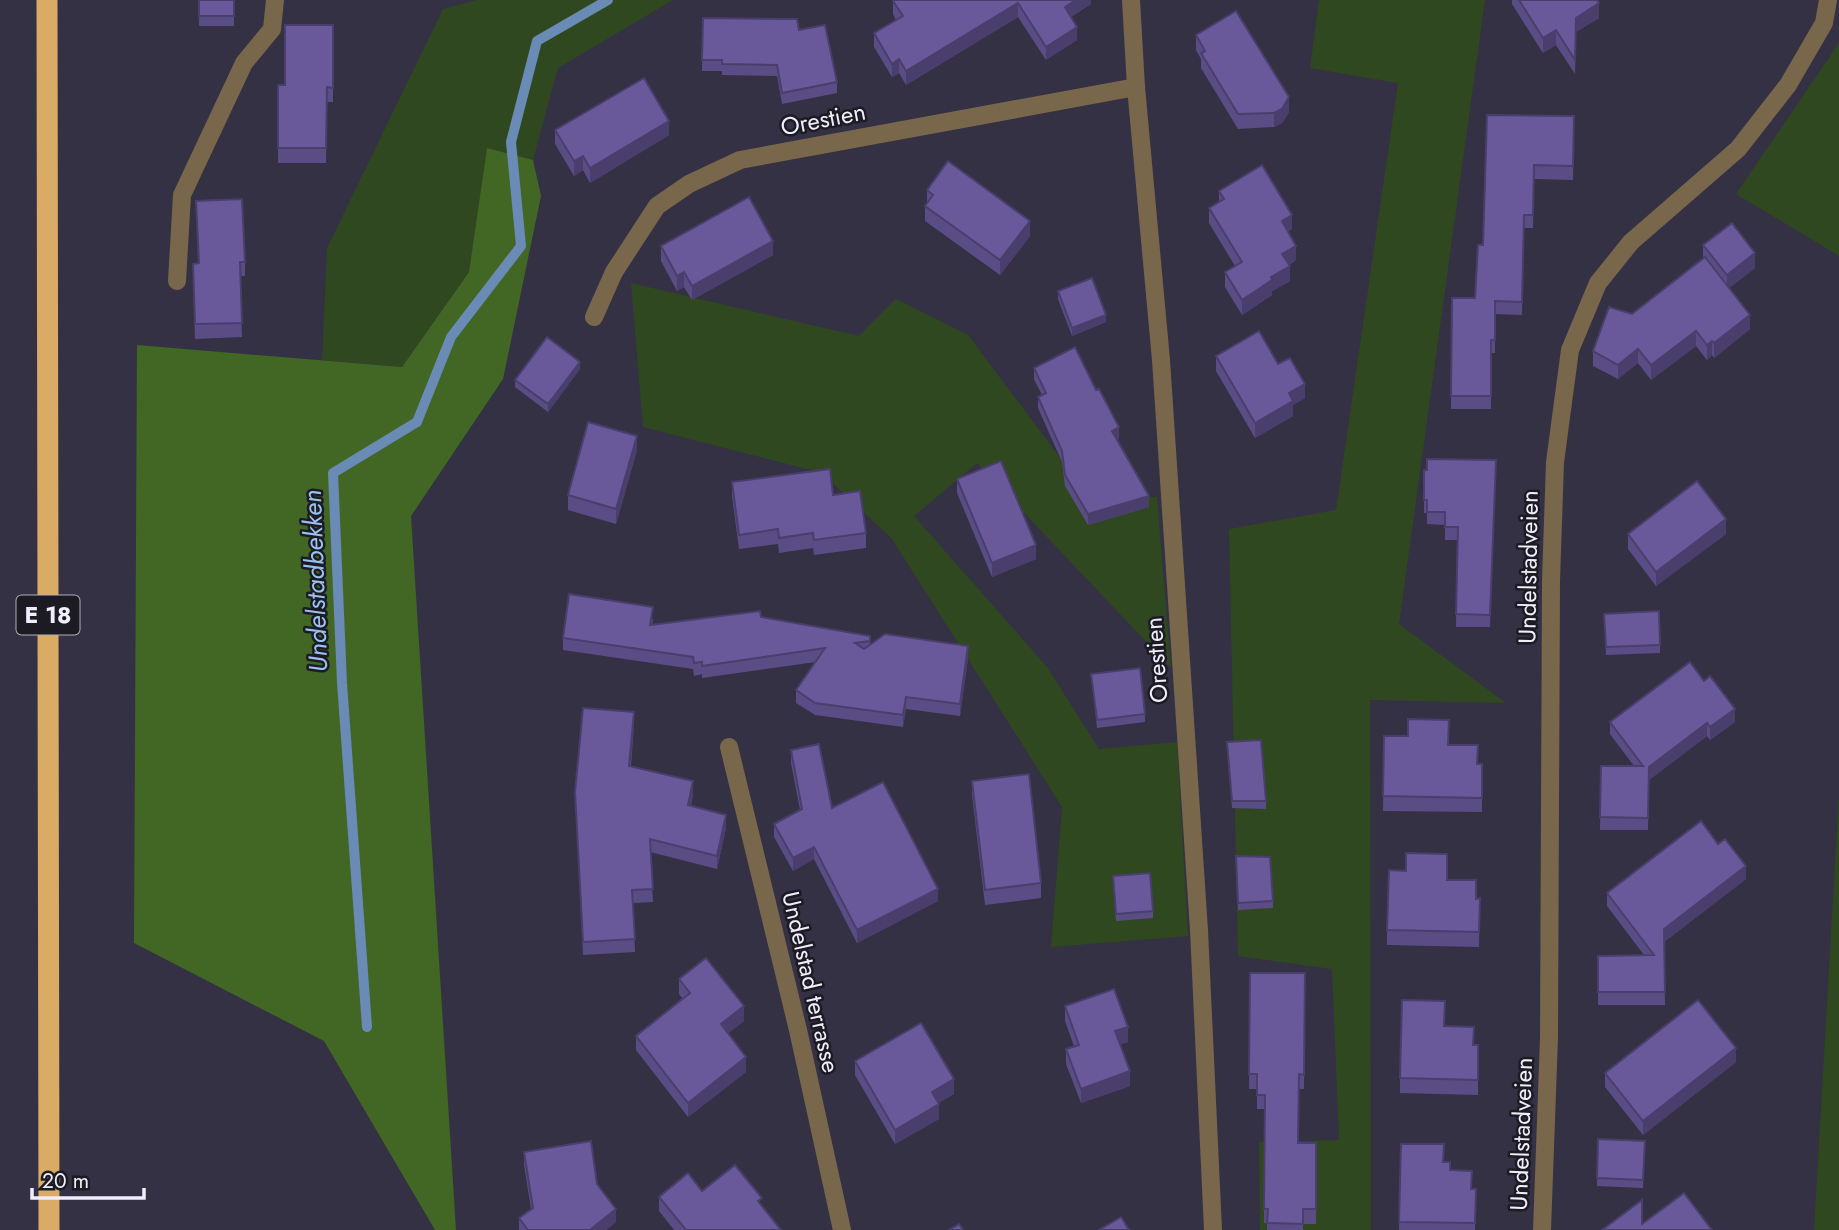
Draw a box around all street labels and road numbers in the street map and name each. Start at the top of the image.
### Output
street label: Orestien [778,94,868,144]
street label: Undelstadveien [1509,490,1547,644]
road number: E 18 [16,596,80,635]
street label: Orestien [1136,616,1176,704]
street label: Undelstad terrasse [773,888,849,1076]
street label: Undelstadveien [1501,1057,1541,1211]

